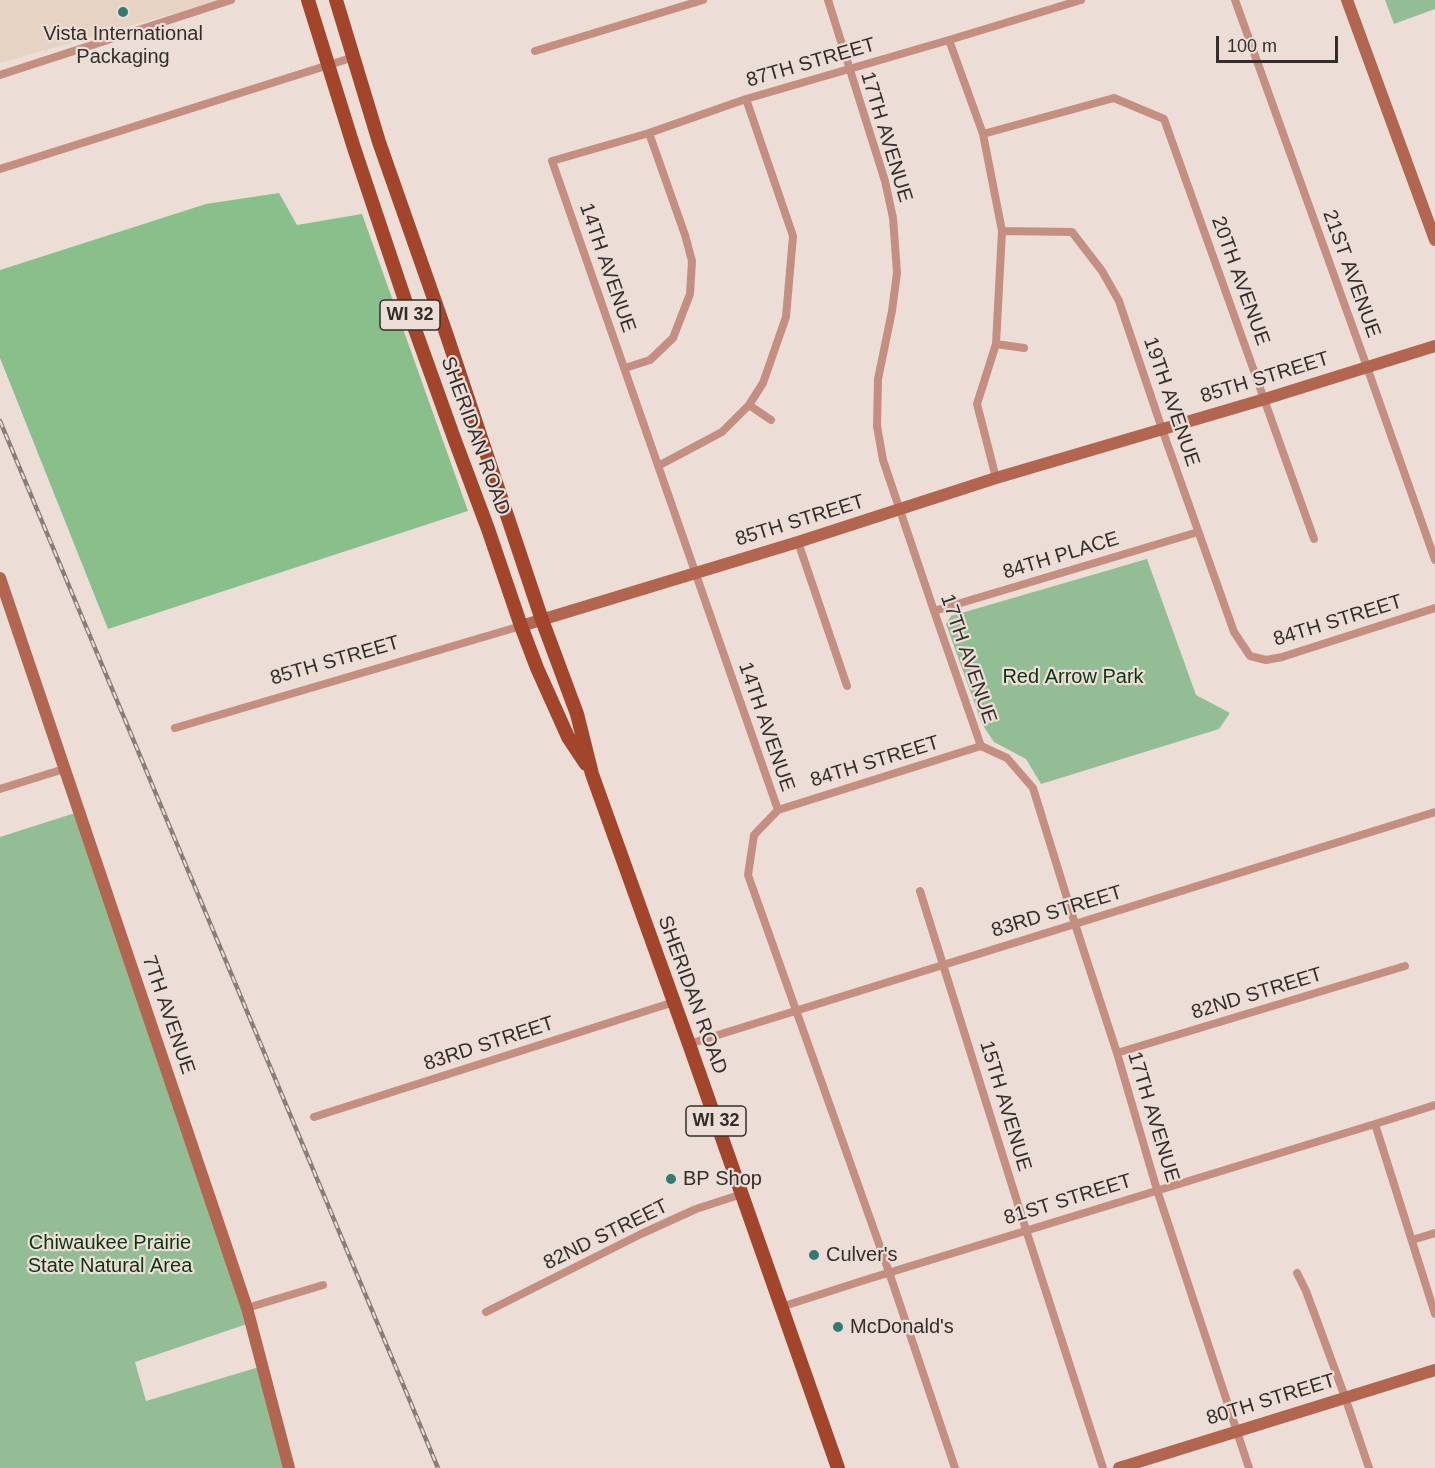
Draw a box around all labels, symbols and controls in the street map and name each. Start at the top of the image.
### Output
marker: Vista International Packaging [116,5,130,19]
place label: Vista International Packaging [43,22,203,69]
scale bar [1219,24,1340,62]
street label: 87TH STREET [744,33,878,93]
text: 100 m [1227,36,1277,56]
street label: 17TH AVENUE [855,69,917,205]
street label: 14TH AVENUE [574,200,640,336]
street label: 21ST AVENUE [1317,207,1385,341]
street label: 20TH AVENUE [1206,213,1274,349]
road number: WI 32 [380,300,440,330]
street label: 19TH AVENUE [1138,334,1204,470]
street label: 85TH STREET [1198,347,1332,409]
street label: SHERIDAN ROAD [435,354,515,518]
street label: 85TH STREET [733,490,867,552]
street label: 84TH PLACE [1000,527,1122,585]
street label: 84TH STREET [1271,590,1405,652]
street label: 17TH AVENUE [935,591,1001,727]
street label: 85TH STREET [268,631,402,691]
street label: 14TH AVENUE [733,659,799,795]
park label: Red Arrow Park [1002,665,1144,689]
street label: 84TH STREET [808,731,942,793]
street label: 83RD STREET [989,881,1125,943]
street label: SHERIDAN ROAD [652,913,732,1077]
street label: 7TH AVENUE [136,952,200,1078]
street label: 82ND STREET [1189,963,1325,1025]
street label: 83RD STREET [421,1012,557,1076]
street label: 15TH AVENUE [974,1038,1036,1174]
street label: 17TH AVENUE [1122,1049,1184,1185]
road number: WI 32 [686,1106,746,1136]
place label: BP Shop [683,1167,762,1191]
street label: 81ST STREET [1001,1169,1135,1231]
marker: BP Shop [664,1172,678,1186]
street label: 82ND STREET [540,1194,672,1276]
park label: Chiwaukee Prairie State Natural Area [28,1231,192,1278]
place label: Culver's [826,1243,898,1267]
marker: Culver's [807,1248,821,1262]
place label: McDonald's [850,1315,954,1339]
marker: McDonald's [831,1320,845,1334]
street label: 80TH STREET [1204,1369,1338,1431]

